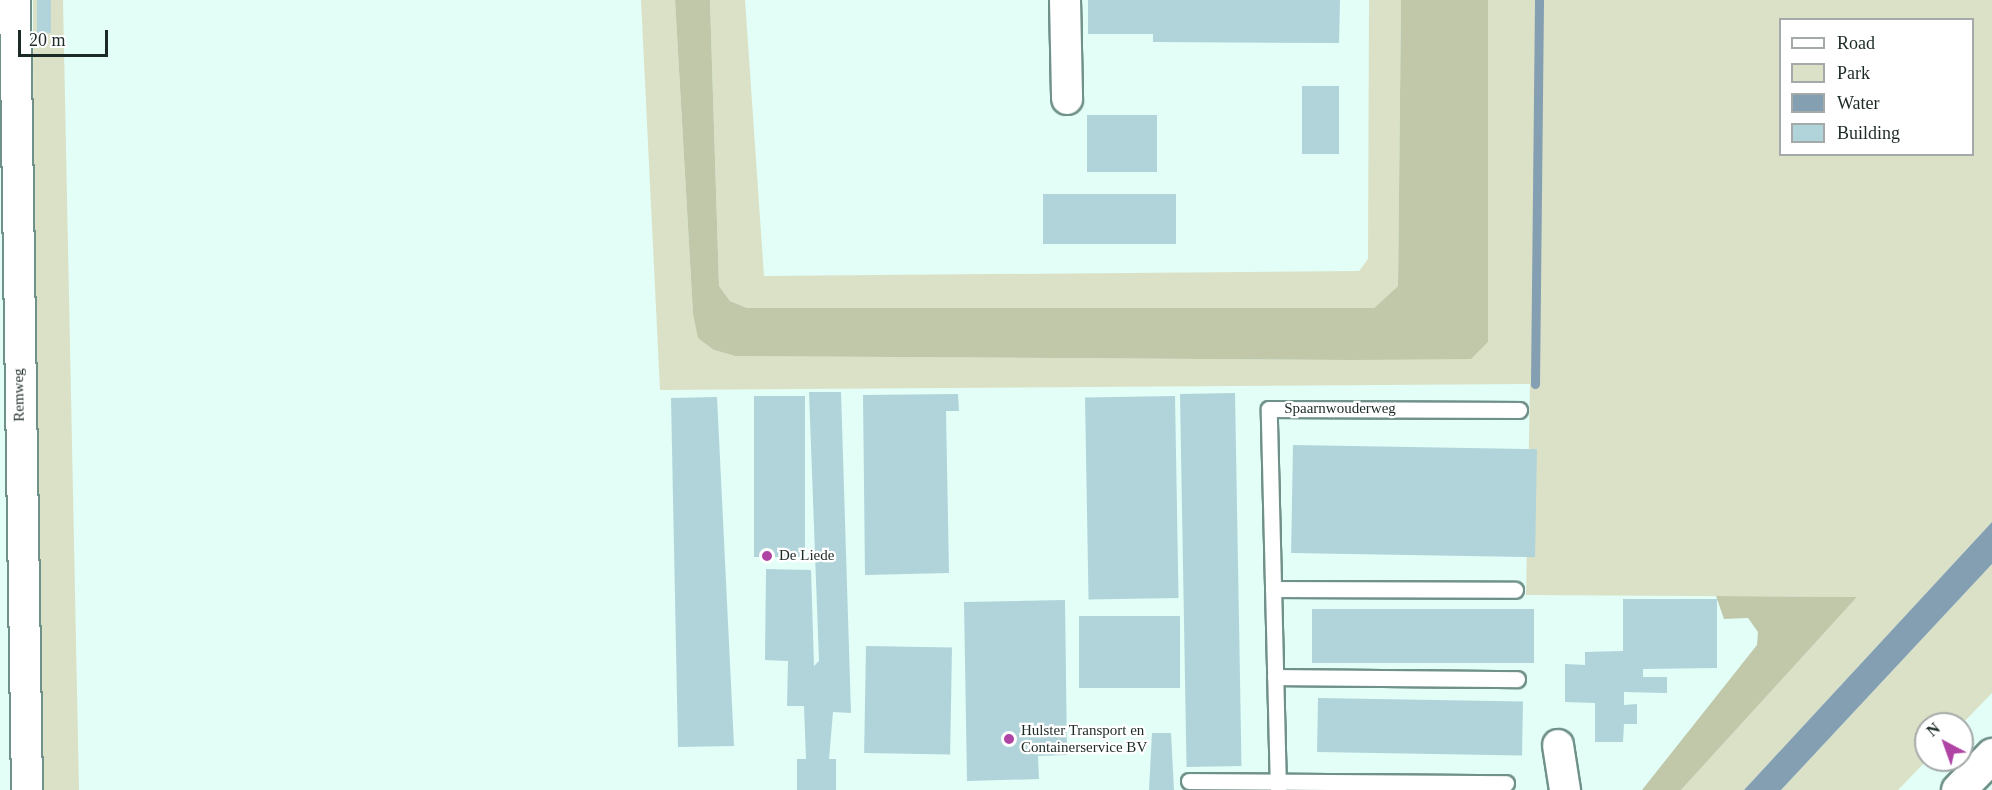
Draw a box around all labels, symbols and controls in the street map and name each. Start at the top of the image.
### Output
scale bar [21,18,111,56]
legend [1779,18,1974,156]
text: 20 m [29,30,66,50]
text: Road [1837,33,1875,53]
text: Park [1837,63,1870,83]
text: Water [1837,93,1880,113]
text: Building [1837,123,1900,143]
street label: Remweg [10,368,28,422]
street label: Spaarnwouderweg [1284,400,1396,418]
place label: De Liede [779,547,834,565]
marker: De Liede [760,549,774,563]
north arrow [1914,712,1974,772]
text: N [1923,719,1943,740]
place label: Hulster Transport en Containerservice BV [1021,721,1147,756]
marker: Hulster Transport en Containerservice BV [1002,732,1016,746]

